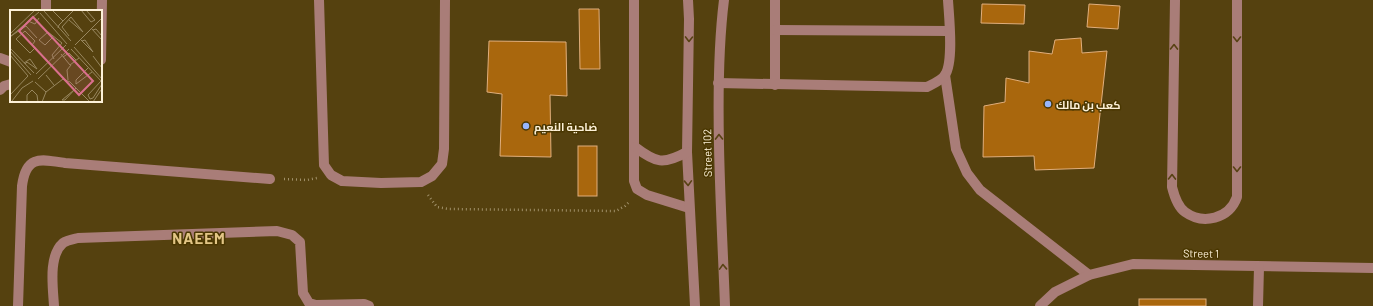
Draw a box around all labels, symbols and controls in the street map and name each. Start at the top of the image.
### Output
inset map [10,10,102,102]
one-way arrow [685,36,693,42]
one-way arrow [1233,36,1241,42]
one-way arrow [1170,44,1178,50]
place label: كعب بن مالك [1056,98,1120,112]
marker: كعب بن مالك [1043,99,1053,109]
place label: ضاحية النعيم [534,120,597,135]
marker: ضاحية النعيم [521,121,531,131]
street label: Street 102 [700,129,714,177]
one-way arrow [715,134,723,140]
one-way arrow [1233,166,1241,172]
one-way arrow [1168,174,1176,180]
one-way arrow [684,180,692,186]
district label: NAEEM [172,229,226,247]
street label: Street 1 [1183,246,1219,260]
one-way arrow [719,264,727,270]

